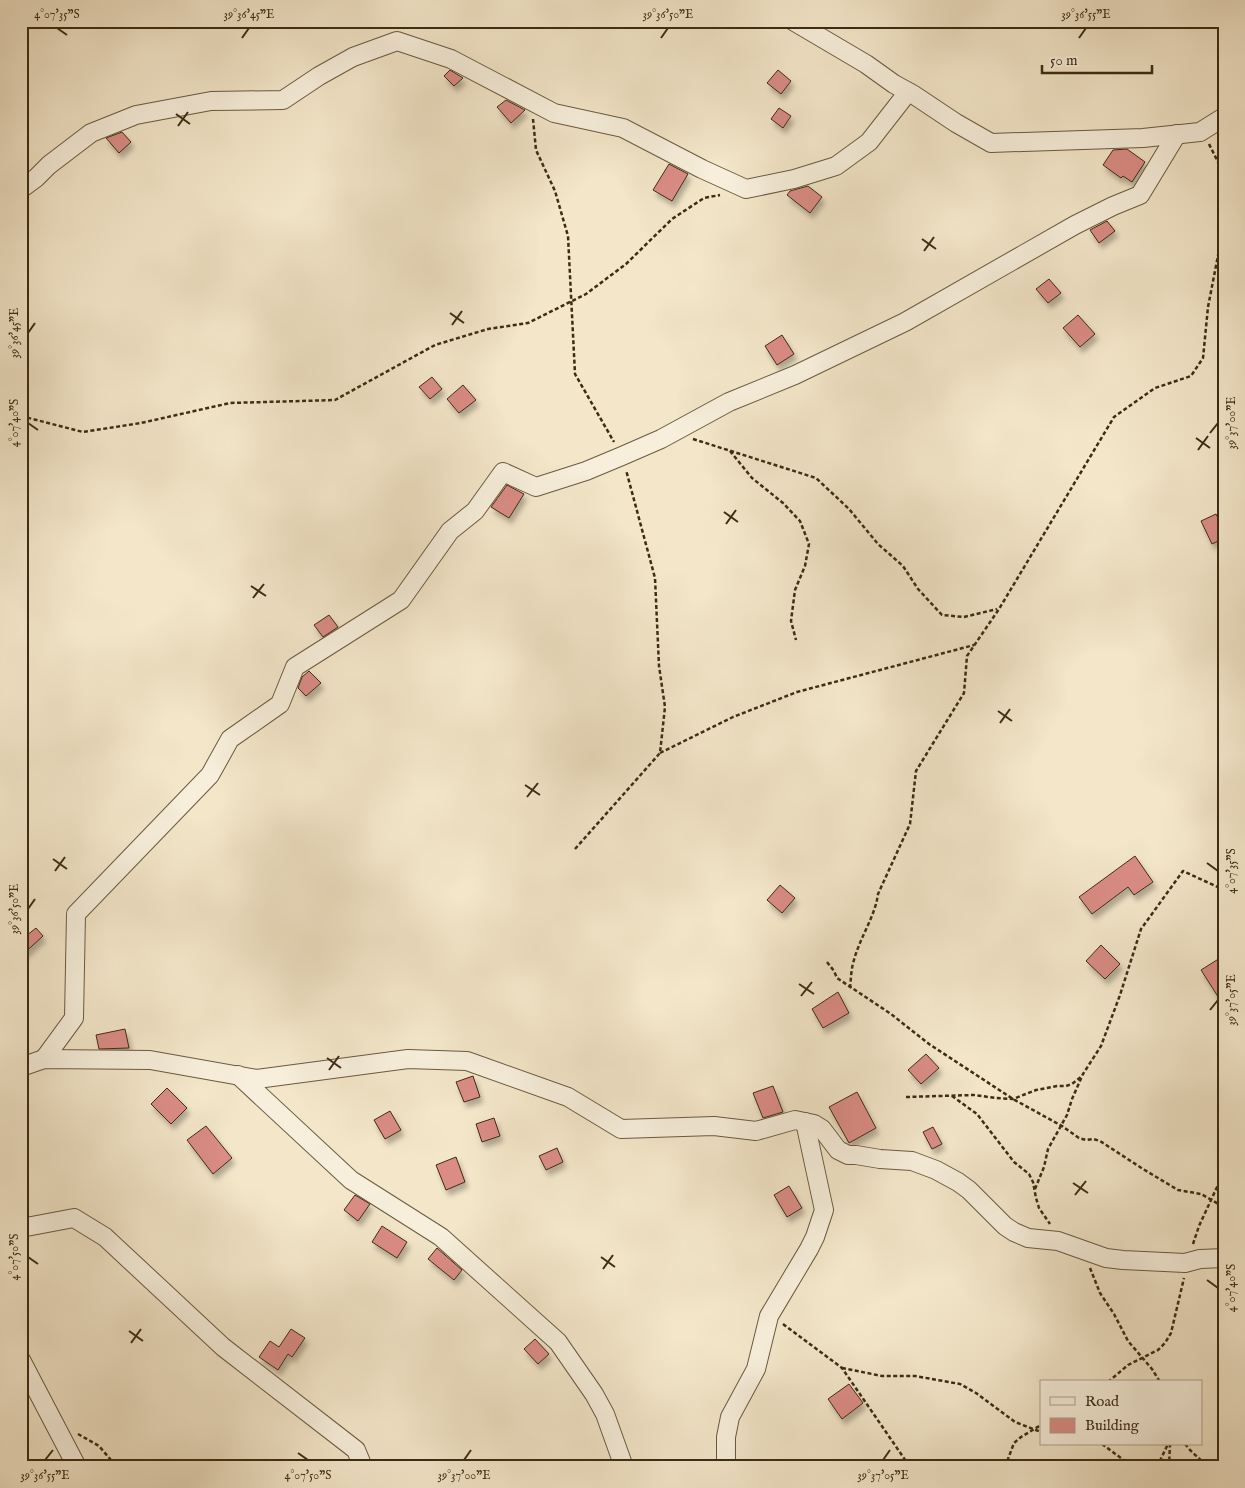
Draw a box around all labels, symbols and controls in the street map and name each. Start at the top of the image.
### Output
text: 4°07'35"S [34,7,80,22]
text: 39°36'45"E [224,7,274,22]
text: 39°36'50"E [643,7,693,22]
text: 39°36'55"E [1061,7,1111,22]
scale bar [1042,42,1152,74]
text: 50 m [1050,51,1078,70]
text: 39°36'45"E [7,308,22,358]
text: 39°37'00"E [1224,397,1239,450]
text: 4°07'40"S [7,399,22,447]
text: 4°07'35"S [1224,848,1239,894]
text: 39°36'50"E [7,884,22,934]
text: 39°37'05"E [1224,974,1239,1026]
text: 4°07'50"S [7,1234,22,1280]
text: 4°07'40"S [1224,1264,1239,1312]
legend [1040,1380,1202,1446]
text: Road [1085,1392,1120,1411]
text: Building [1085,1416,1140,1435]
text: 39°36'55"E [20,1468,70,1483]
text: 4°07'50"S [285,1468,331,1483]
text: 39°37'00"E [438,1468,491,1483]
text: 39°37'05"E [857,1468,909,1483]

